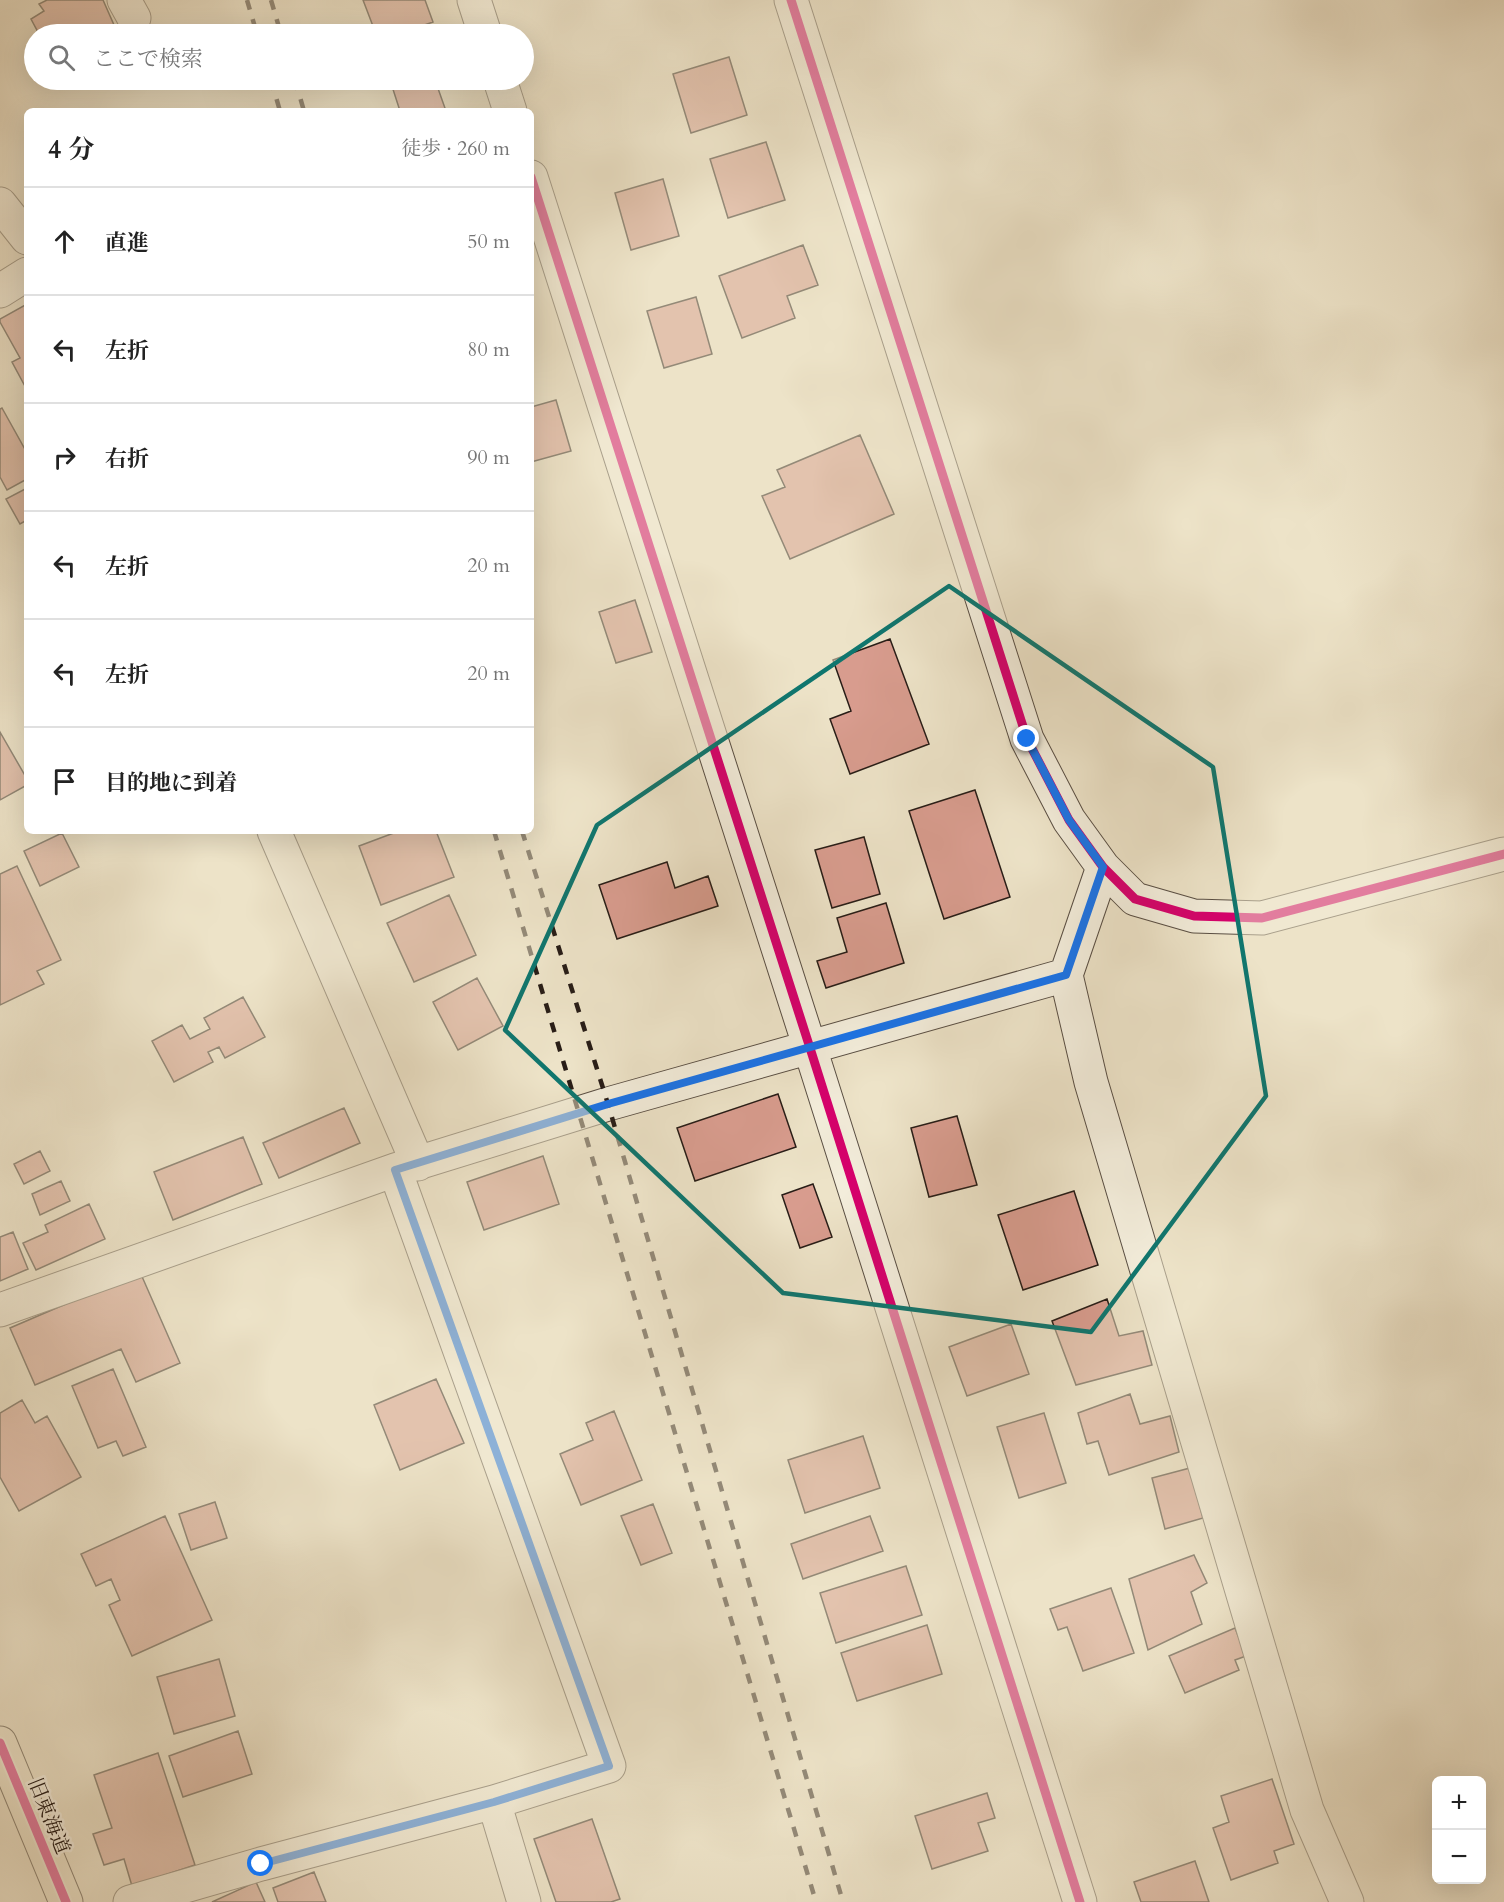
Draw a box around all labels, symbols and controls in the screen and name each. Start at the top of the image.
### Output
search box [24,24,534,90]
icon: search [45,41,78,74]
text: ここで検索 [93,44,203,74]
text: 4 分 [48,132,94,167]
text: 徒歩 · 260 m [401,135,510,162]
icon: ahead [48,225,81,258]
text: 直進 [105,228,149,258]
text: 50 m [467,228,510,255]
icon: left [48,333,81,366]
text: 左折 [105,336,149,366]
text: 80 m [467,336,510,363]
icon: right [48,441,81,474]
text: 右折 [105,444,149,474]
text: 90 m [467,444,510,471]
icon: left [48,549,81,582]
text: 左折 [105,552,149,582]
text: 20 m [467,552,510,579]
icon: left [48,657,81,690]
text: 左折 [105,660,149,690]
text: 20 m [467,660,510,687]
route end [1013,725,1039,751]
icon: arrive [48,765,81,798]
text: 目的地に到着 [105,768,237,798]
street label: 旧東海道 [21,1774,77,1858]
map controls [1432,1776,1486,1884]
button: + [1432,1776,1486,1830]
button: − [1432,1830,1486,1884]
route start [247,1850,273,1876]

